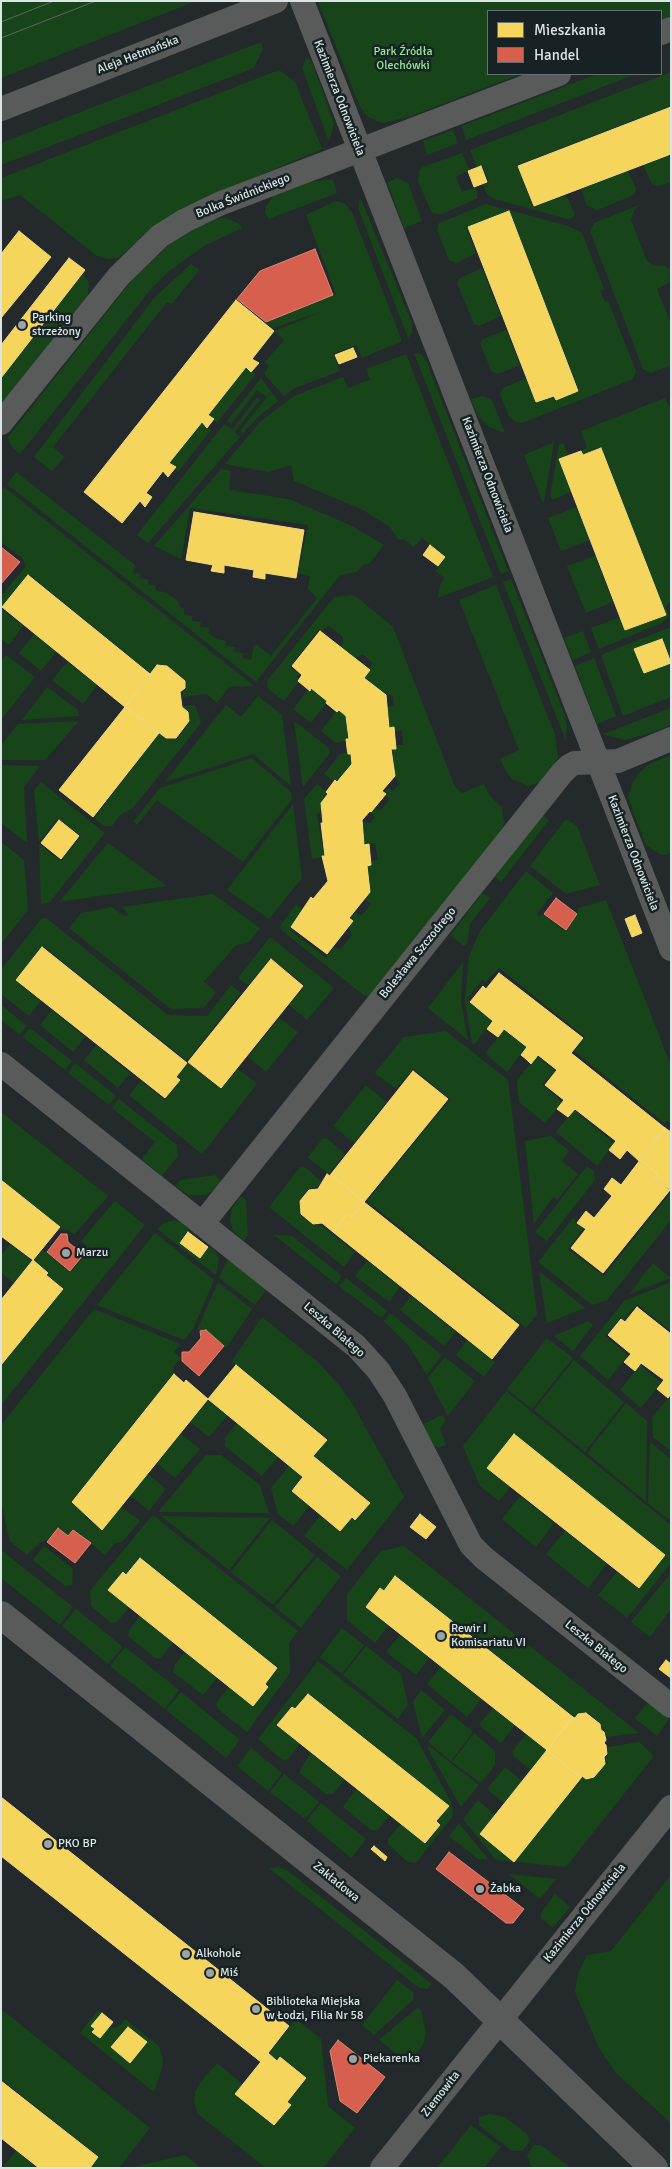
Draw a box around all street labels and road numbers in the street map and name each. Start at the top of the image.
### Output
street label: Aleja Hetmańska [95,33,181,77]
street label: Kazimierza Odnowiciela [310,38,368,158]
street label: Bolka Świdnickiego [194,171,292,221]
street label: Kazimierza Odnowiciela [458,415,516,535]
street label: Kazimierza Odnowiciela [604,793,662,913]
street label: Bolesława Szczodrego [377,904,459,1002]
street label: Leszka Białego [300,1299,368,1361]
street label: Leszka Białego [562,1617,630,1677]
street label: Zakładowa [310,1859,362,1905]
street label: Kazimierza Odnowiciela [541,1861,629,1965]
street label: Ziemowita [419,2068,463,2120]

